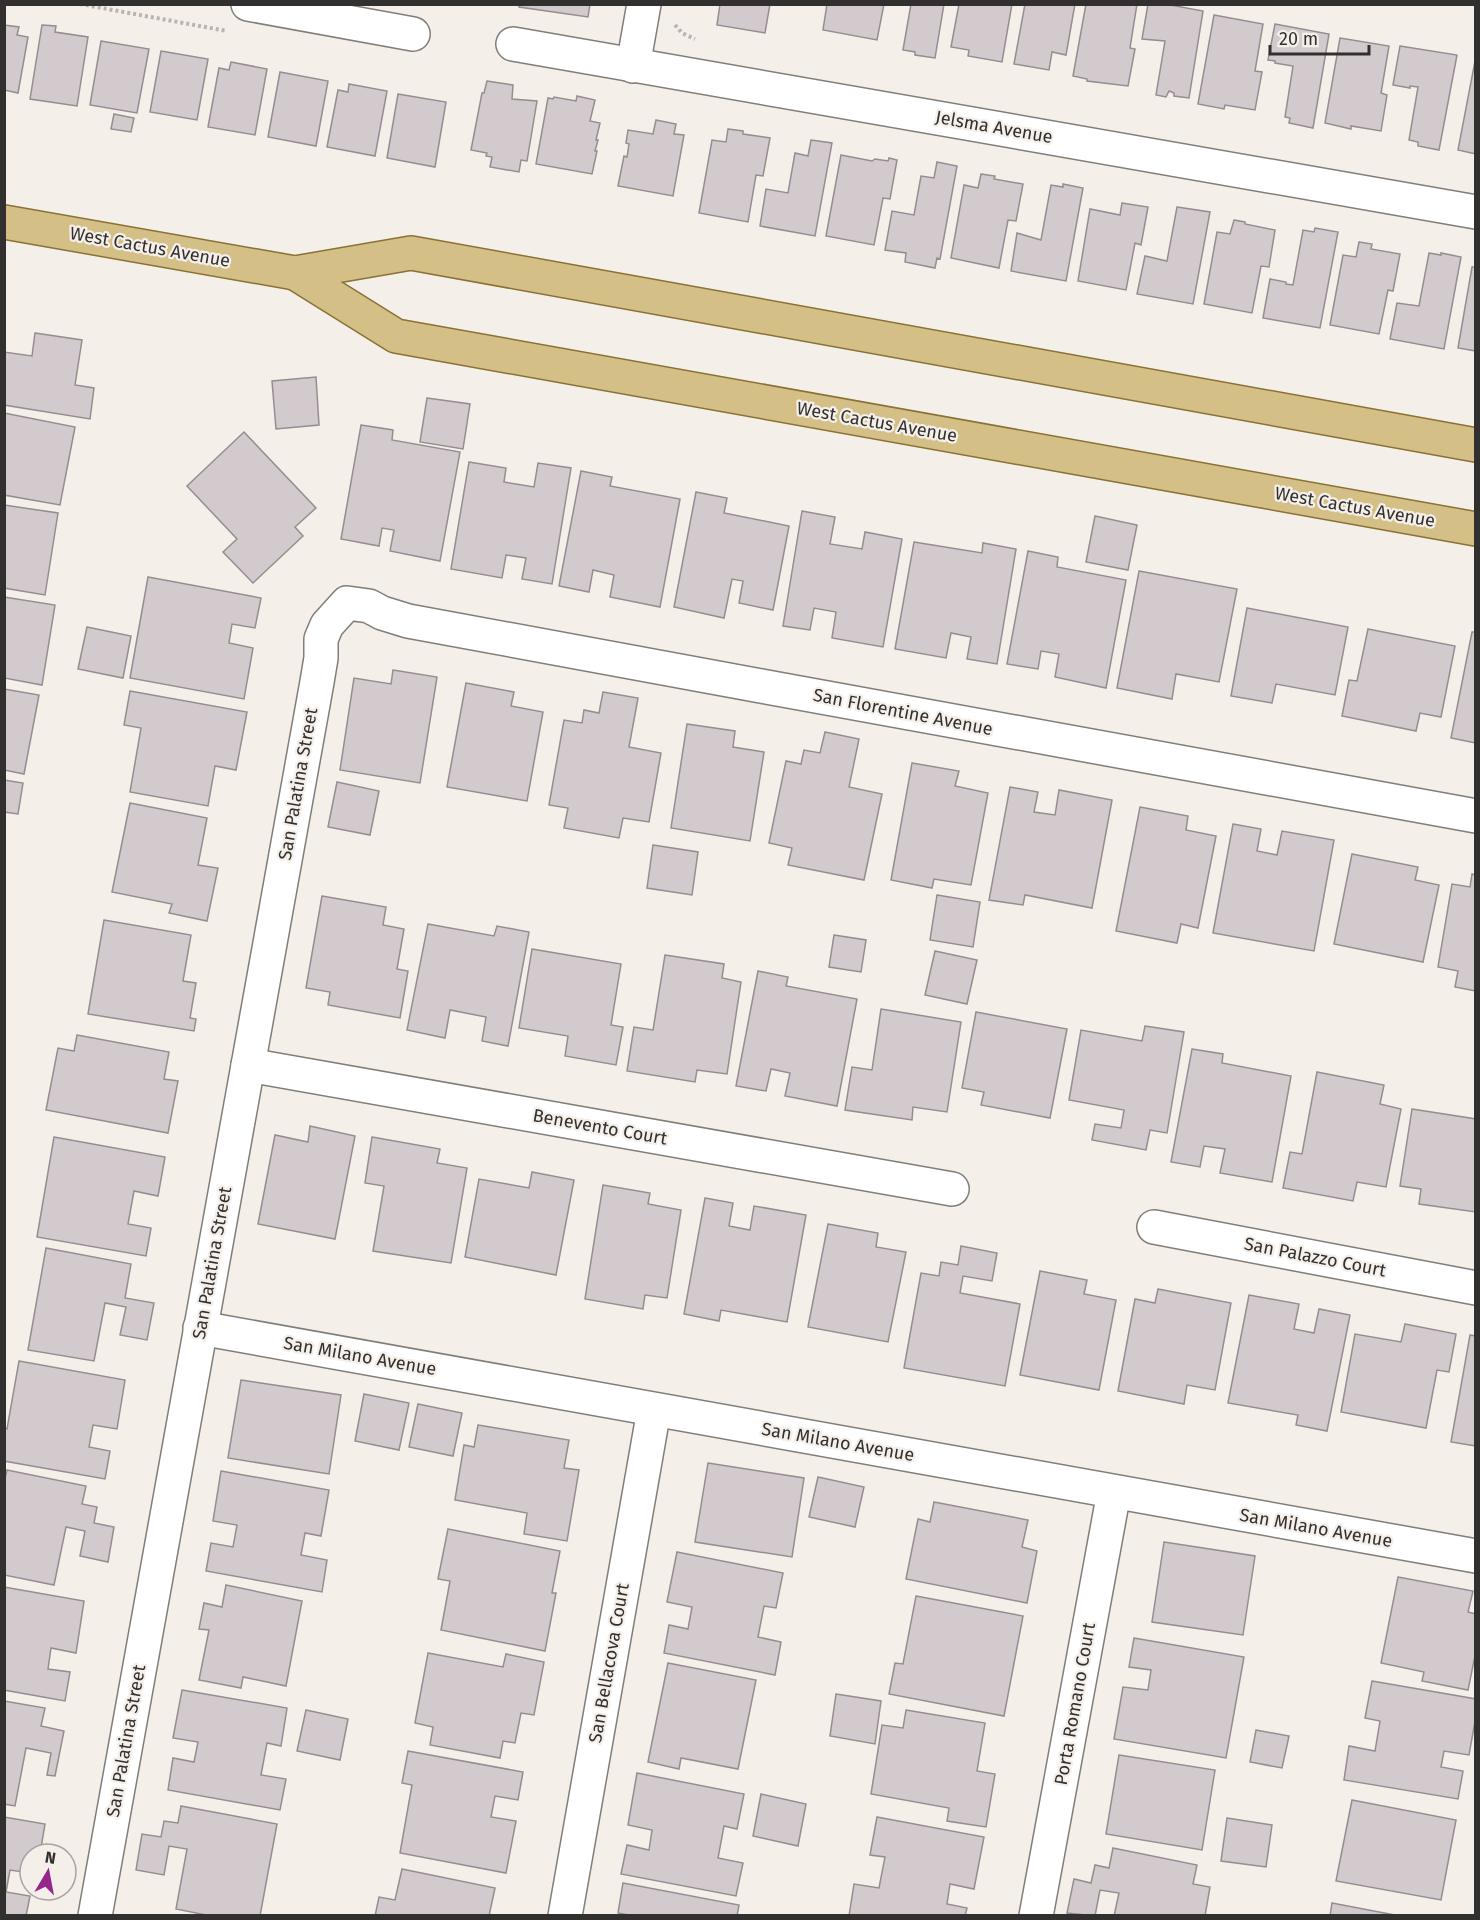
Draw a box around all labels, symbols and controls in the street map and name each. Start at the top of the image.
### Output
scale bar [1270,18,1369,56]
text: 20 m [1279,28,1318,50]
street label: Jelsma Avenue [934,106,1054,148]
street label: West Cactus Avenue [68,222,232,272]
street label: West Cactus Avenue [795,397,959,447]
street label: West Cactus Avenue [1273,482,1437,532]
street label: San Florentine Avenue [811,684,995,740]
street label: San Palatina Street [274,706,322,862]
street label: Benevento Court [531,1104,669,1150]
street label: San Palatina Street [188,1185,236,1341]
street label: San Palazzo Court [1242,1232,1388,1282]
street label: San Milano Avenue [282,1332,438,1380]
street label: San Milano Avenue [760,1418,916,1466]
street label: San Milano Avenue [1238,1504,1394,1552]
street label: San Bellacova Court [584,1581,634,1745]
street label: Porta Romano Court [1050,1621,1100,1787]
street label: San Palatina Street [102,1663,150,1819]
north arrow [18,1842,78,1902]
text: N [44,1847,57,1868]

